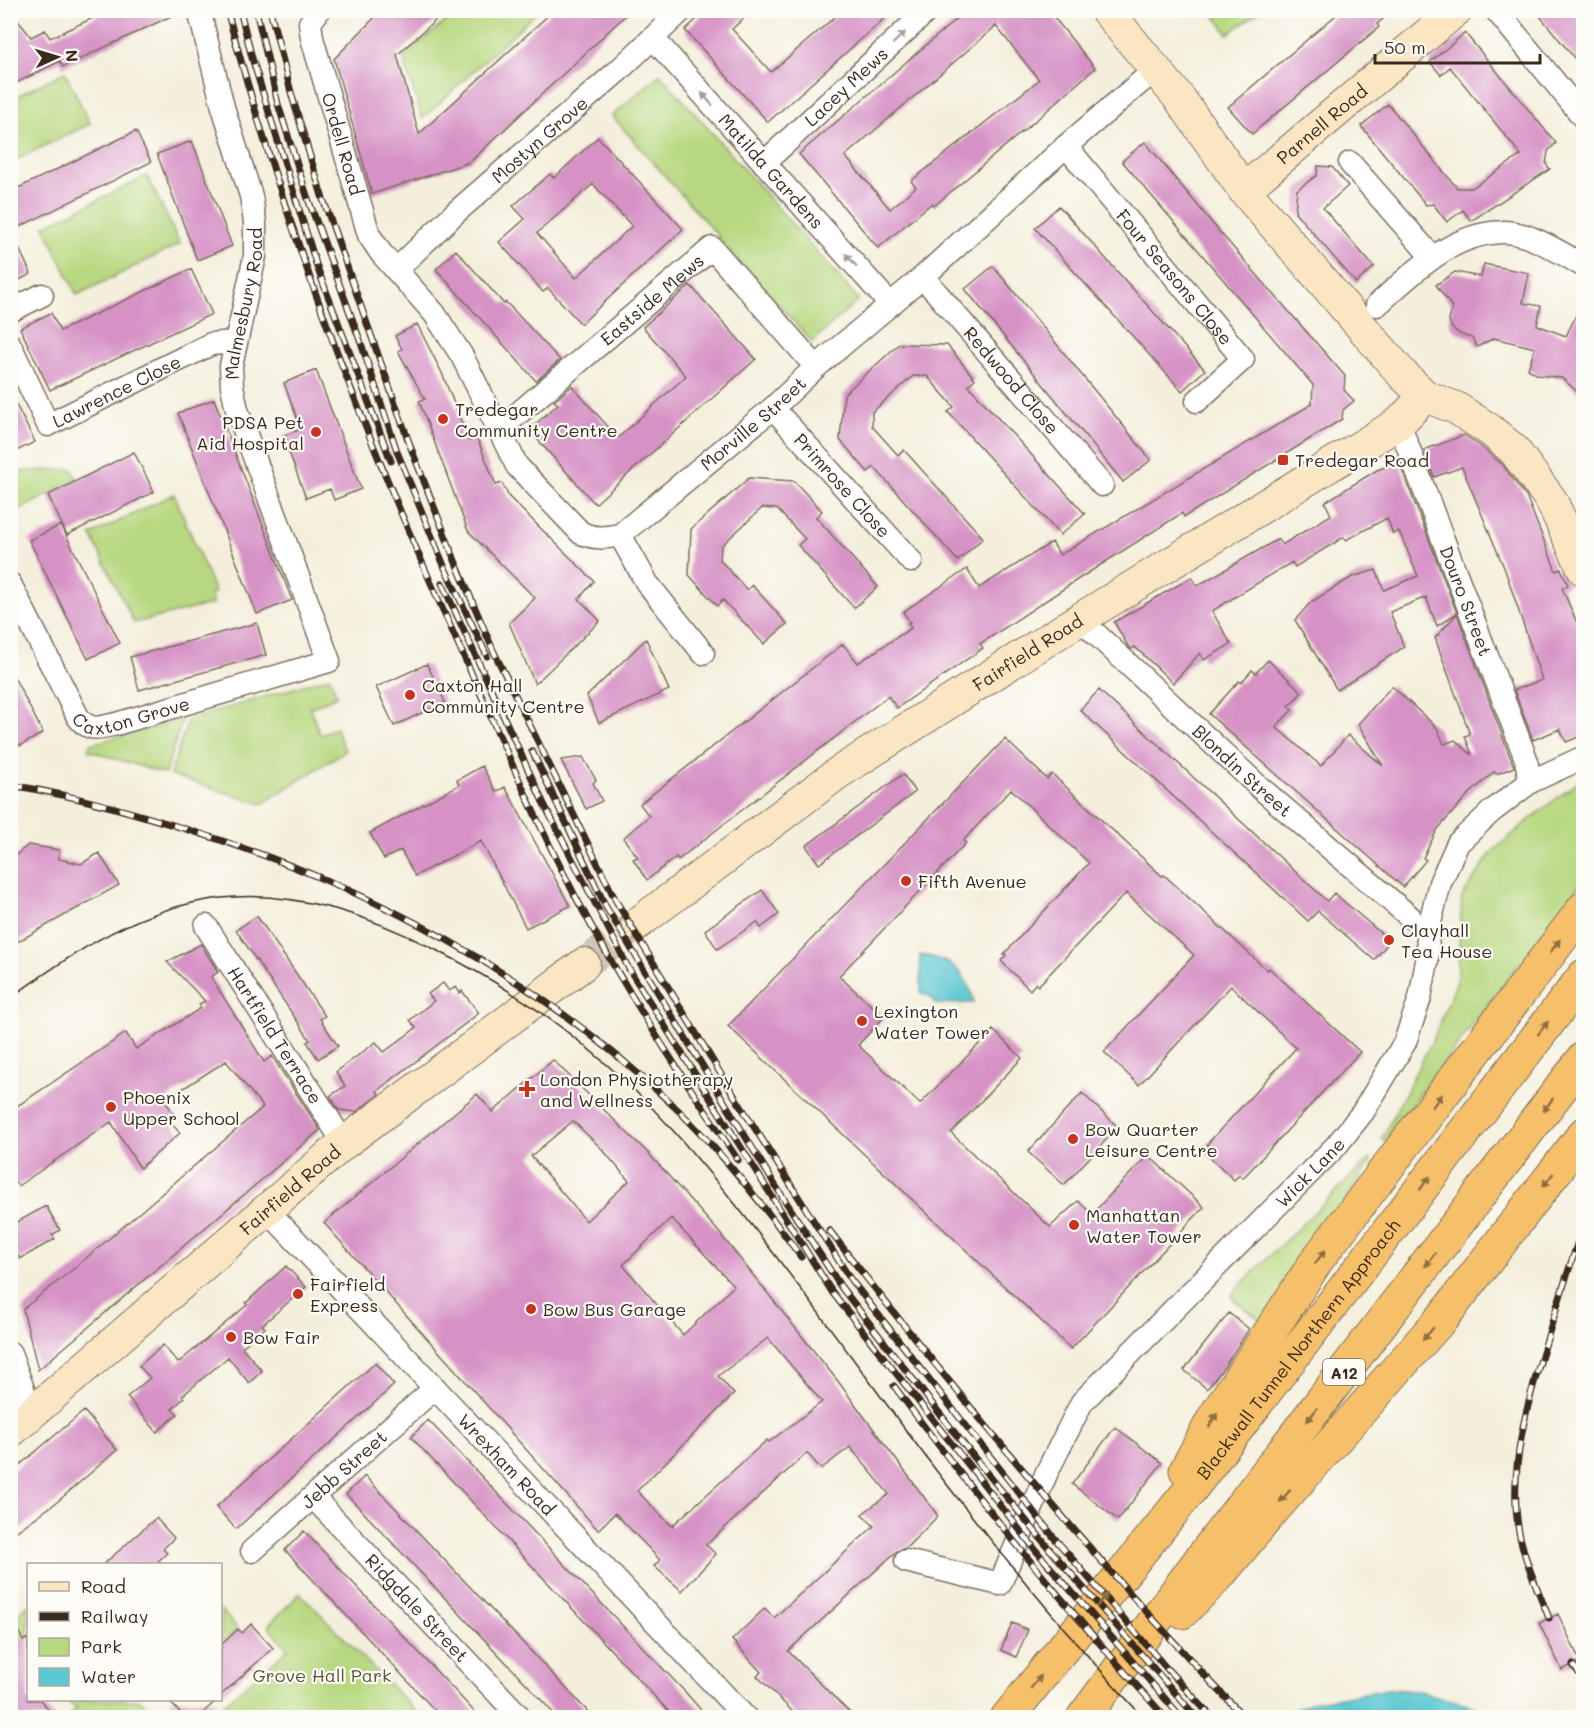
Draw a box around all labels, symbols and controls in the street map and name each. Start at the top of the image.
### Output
north arrow [27,27,87,87]
scale bar [1375,27,1540,65]
one-way arrow [892,31,906,45]
text: 50 m [1384,35,1426,59]
street label: Lacey Mews [799,42,893,131]
text: N [62,49,83,63]
street label: Parnell Road [1271,79,1372,169]
street label: Ordell Road [316,90,369,198]
street label: Mostyn Grove [486,91,593,188]
one-way arrow [701,92,714,107]
street label: Matilda Gardens [714,108,829,234]
street label: Four Seasons Close [1111,204,1238,350]
street label: Malmesbury Road [219,228,267,380]
street label: Eastside Mews [595,248,709,350]
one-way arrow [845,253,858,268]
street label: Redwood Close [959,321,1065,439]
street label: Lawrence Close [48,349,185,433]
street label: Morville Street [695,371,811,476]
place label: Tredegar Community Centre [455,397,618,442]
place label: PDSA Pet Aid Hospital [196,410,304,455]
marker: Tredegar Community Centre [436,412,450,426]
marker: PDSA Pet Aid Hospital [309,425,323,439]
street label: Primrose Close [789,428,896,543]
place label: Tredegar Road [1295,448,1429,472]
marker: Tredegar Road [1276,453,1290,467]
street label: Douro Street [1434,542,1498,659]
street label: Fairfield Road [968,608,1087,696]
place label: Caxton Hall Community Centre [422,673,585,718]
marker: Caxton Hall Community Centre [403,688,417,702]
street label: Caxton Grove [67,691,192,740]
street label: Blondin Street [1188,719,1297,822]
place label: Fifth Avenue [918,869,1027,893]
marker: Fifth Avenue [899,874,913,888]
place label: Clayhall Tea House [1401,918,1492,963]
marker: Clayhall Tea House [1382,933,1396,947]
one-way arrow [1548,938,1561,954]
street label: Hartfield Terrace [223,961,328,1108]
place label: Lexington Water Tower [874,999,990,1044]
marker: Lexington Water Tower [855,1014,869,1028]
one-way arrow [1537,1021,1549,1036]
place label: London Physiotherapy and Wellness [540,1067,733,1112]
marker: London Physiotherapy and Wellness [518,1080,536,1098]
place label: Phoenix Upper School [123,1085,240,1130]
one-way arrow [1431,1094,1443,1109]
one-way arrow [1542,1096,1554,1112]
marker: Phoenix Upper School [104,1100,118,1114]
place label: Bow Quarter Leisure Centre [1085,1117,1218,1162]
marker: Bow Quarter Leisure Centre [1066,1132,1080,1146]
street label: Wick Lane [1270,1133,1350,1212]
street label: Fairfield Road [234,1140,345,1240]
one-way arrow [1541,1172,1554,1188]
one-way arrow [1419,1176,1431,1192]
place label: Manhattan Water Tower [1086,1203,1202,1248]
street label: Blackwall Tunnel Northern Approach [1191,1214,1406,1484]
marker: Manhattan Water Tower [1067,1218,1081,1232]
one-way arrow [1314,1250,1326,1266]
one-way arrow [1424,1252,1437,1268]
place label: Fairfield Express [310,1272,385,1317]
marker: Fairfield Express [291,1287,305,1301]
place label: Bow Bus Garage [543,1297,687,1321]
marker: Bow Bus Garage [524,1302,538,1316]
place label: Bow Fair [243,1325,320,1349]
one-way arrow [1422,1326,1435,1341]
marker: Bow Fair [224,1330,238,1344]
road number: A12 [1323,1359,1365,1385]
one-way arrow [1305,1407,1318,1423]
street label: Wrexham Road [453,1408,561,1520]
one-way arrow [1208,1411,1218,1428]
street label: Jebb Street [296,1425,392,1514]
one-way arrow [1279,1488,1292,1503]
street label: Ridgdale Street [360,1548,474,1667]
legend [27,1563,222,1701]
text: Road [81,1574,126,1598]
one-way arrow [1095,1593,1108,1608]
text: Railway [81,1604,148,1628]
text: Park [81,1634,122,1658]
park label: Grove Hall Park [252,1663,392,1687]
text: Water [81,1664,136,1688]
one-way arrow [1030,1674,1042,1689]

